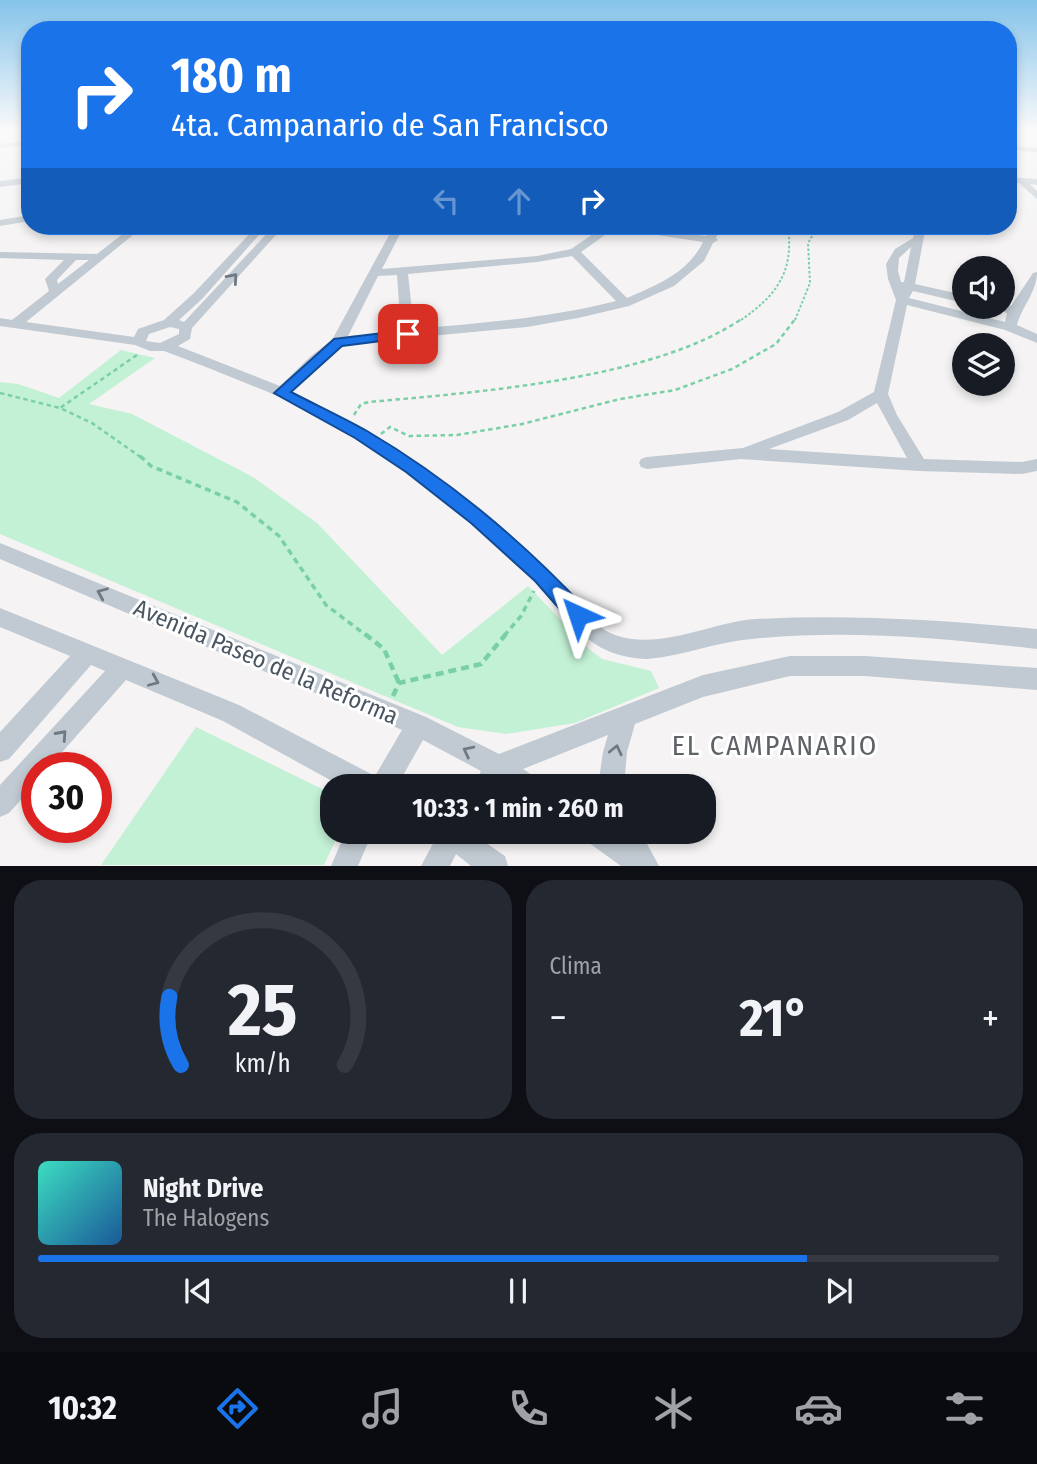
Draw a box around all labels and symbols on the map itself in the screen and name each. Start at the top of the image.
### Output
one-way arrow [225,273,237,286]
pin [378,304,438,364]
position arrow [541,578,615,652]
one-way arrow [96,587,108,601]
street label: Avenida Paseo de la Reforma [130,594,402,730]
one-way arrow [146,673,159,687]
district label: EL CAMPANARIO [672,729,878,762]
one-way arrow [54,730,66,743]
one-way arrow [608,745,622,757]
one-way arrow [462,746,475,760]
speed limit sign: 30 [21,752,112,843]

